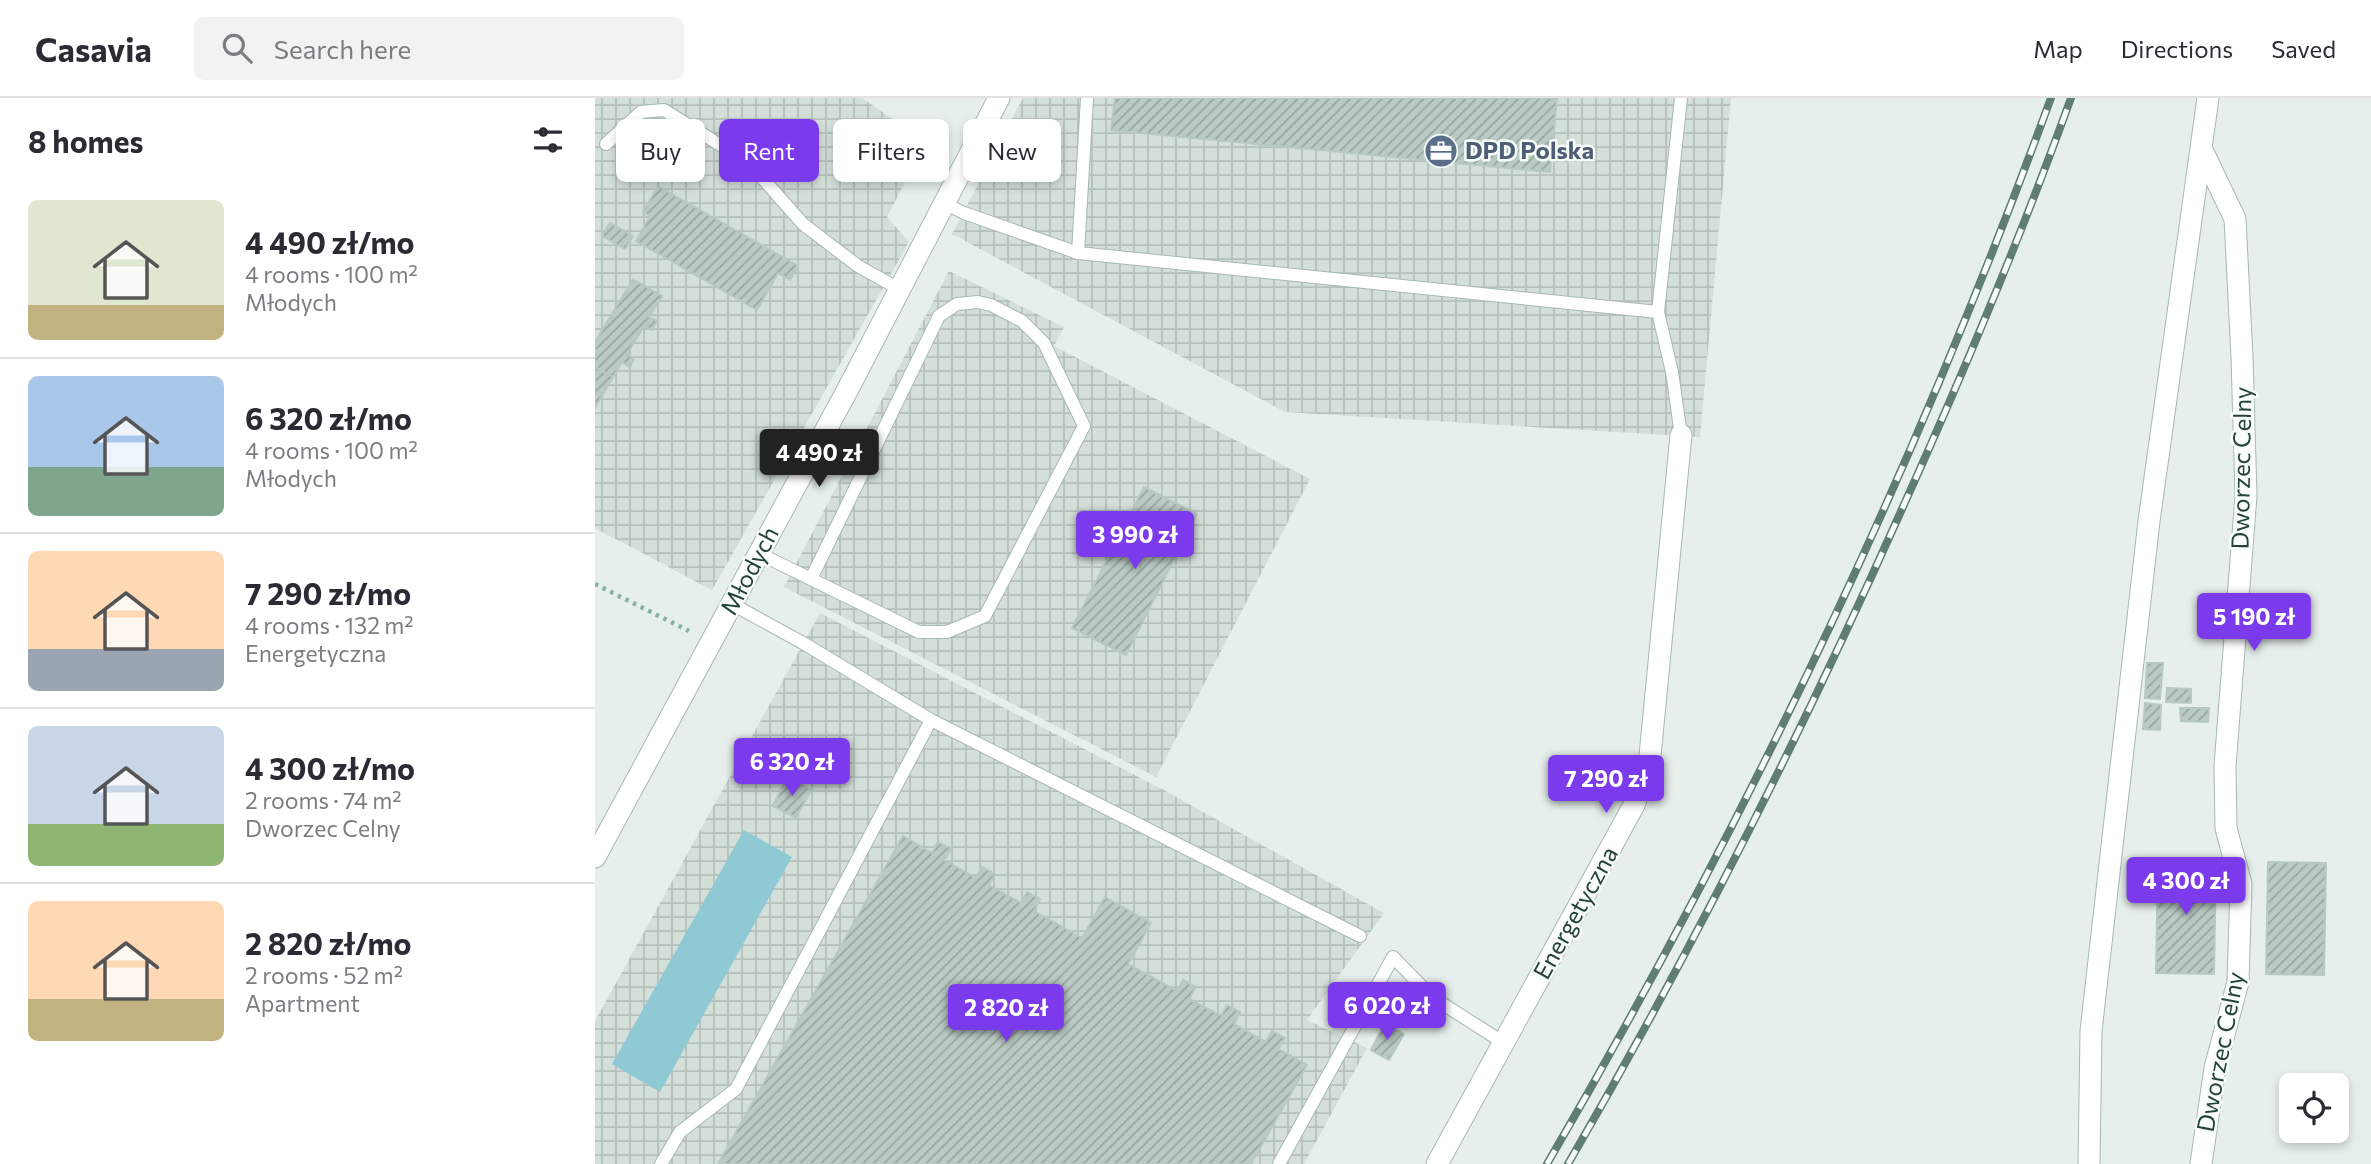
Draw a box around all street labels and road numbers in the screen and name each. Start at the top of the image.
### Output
street label: Dworzec Celny [2225,386,2256,549]
street label: Młodych [713,521,784,619]
street label: Energetyczna [1526,841,1623,984]
street label: Dworzec Celny [2190,969,2249,1134]

